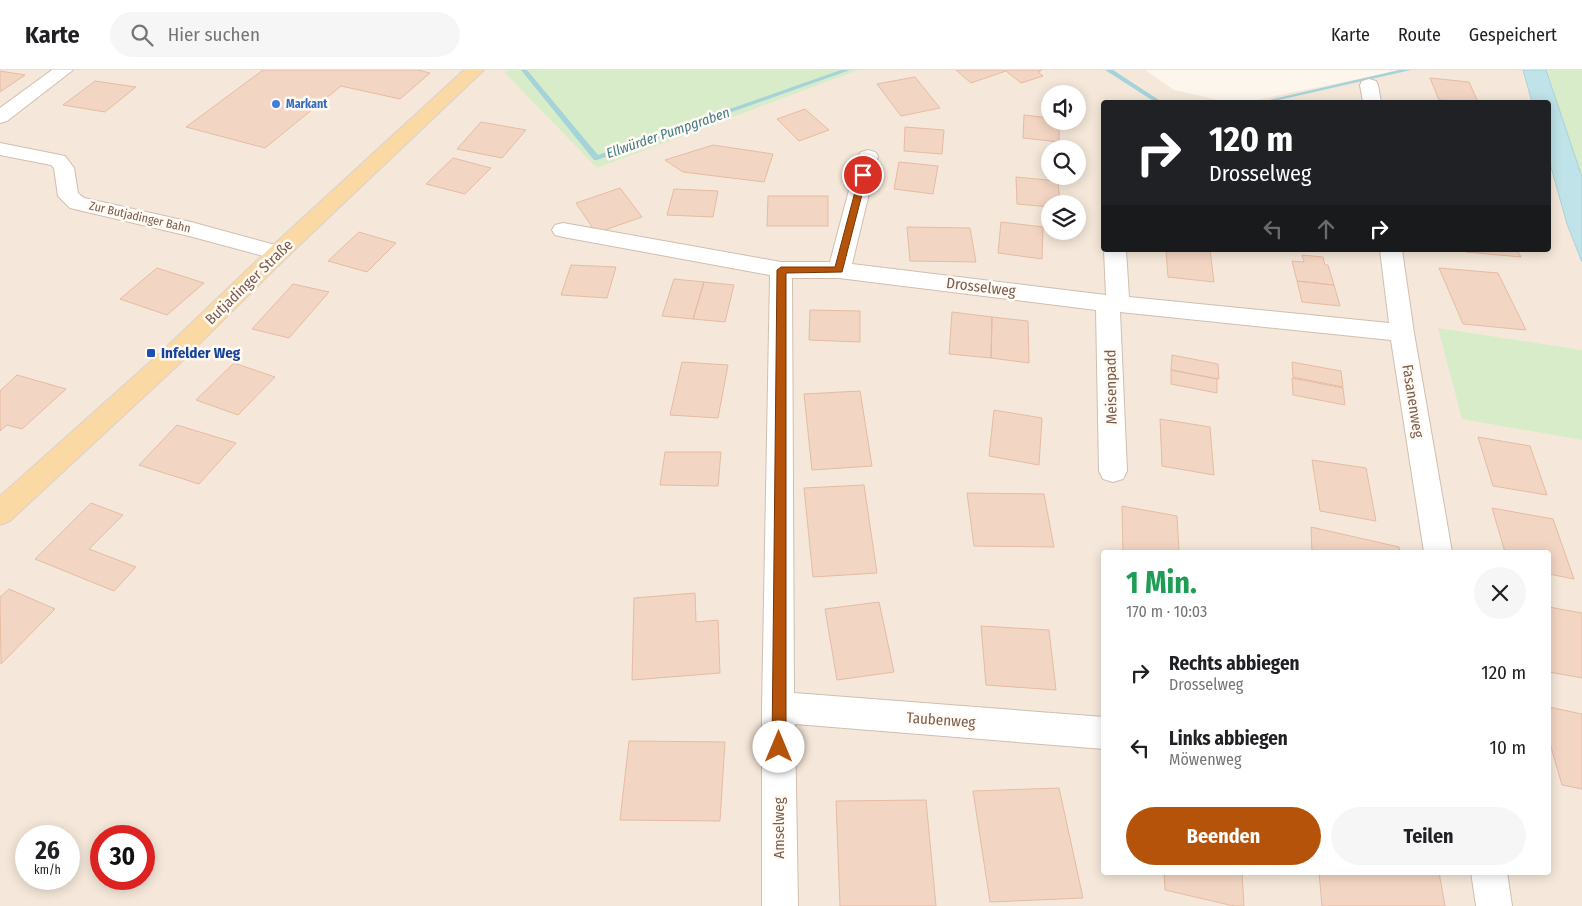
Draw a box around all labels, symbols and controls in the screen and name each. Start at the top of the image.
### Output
search box [110,12,460,57]
text: Karte [25,21,80,49]
icon: search [128,21,156,49]
text: Hier suchen [168,23,260,46]
text: Karte [1331,24,1370,46]
text: Route [1398,24,1441,46]
text: Gespeichert [1469,24,1557,46]
map controls [1041,85,1086,240]
button: sound [1041,85,1086,130]
place label: Markant [286,97,328,111]
marker: Markant [270,98,282,110]
water label: Ellwürder Pumpgraben [604,104,732,162]
text: 120 m [1209,118,1293,160]
icon: right [1126,120,1191,185]
button: search [1041,140,1086,185]
pin [842,154,884,196]
text: Drosselweg [1209,160,1311,187]
icon: arrive [849,161,877,189]
button: layers [1041,195,1086,240]
street label: Zur Butjadinger Bahn [88,199,192,235]
icon: left [1259,215,1287,243]
icon: ahead [1312,215,1340,243]
icon: right [1365,215,1393,243]
street label: Butjadinger Straße [201,236,297,328]
street label: Drosselweg [945,274,1017,300]
place label: Infelder Weg [161,344,241,362]
marker: Infelder Weg [145,347,157,359]
street label: Meisenpadd [1101,349,1121,425]
street label: Fasanenweg [1398,363,1428,439]
text: 1 Min. [1126,565,1197,601]
button: close [1474,567,1526,619]
text: 170 m · 10:03 [1126,602,1207,621]
text: Rechts abbiegen [1169,652,1299,675]
icon: right [1126,659,1154,687]
text: 120 m [1481,661,1526,684]
text: Drosselweg [1169,675,1243,694]
street label: Taubenweg [906,709,976,731]
position arrow [752,720,804,772]
text: Links abbiegen [1169,727,1288,750]
icon: left [1126,734,1154,762]
text: 10 m [1490,736,1526,759]
text: Möwenweg [1169,750,1242,769]
street label: Amselweg [770,797,788,859]
button: Beenden [1126,807,1321,865]
button: Teilen [1331,807,1526,865]
speed limit sign: 30 [90,825,155,890]
text: 26 [35,836,60,866]
text: km/h [34,863,61,877]

